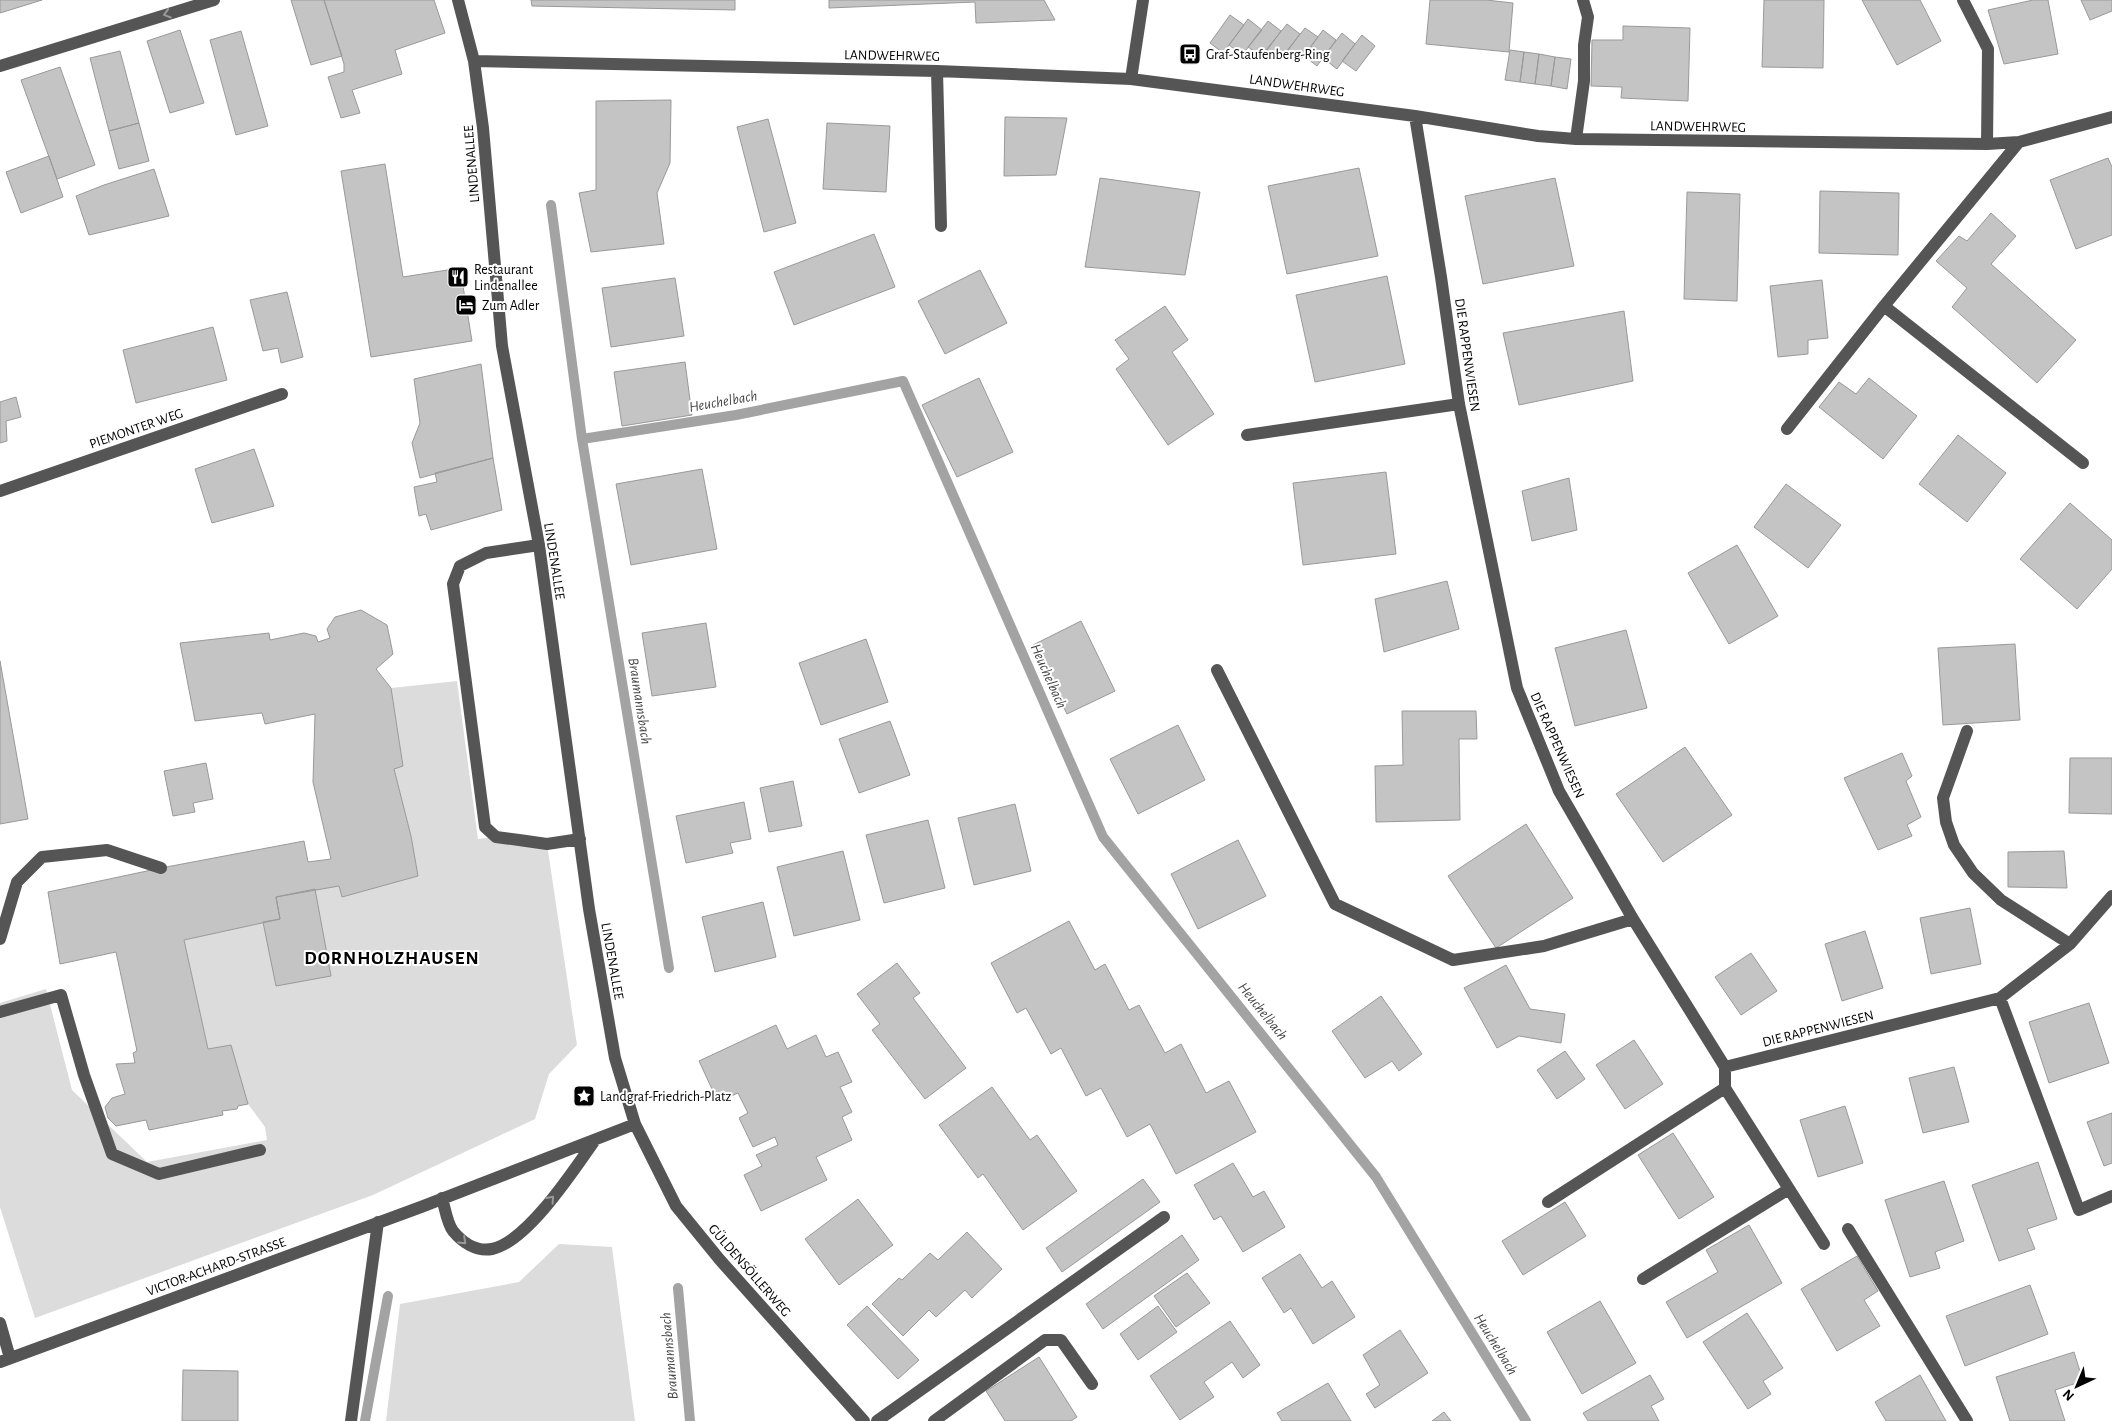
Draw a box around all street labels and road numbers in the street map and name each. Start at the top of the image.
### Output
street label: LANDWEHRWEG [844,48,940,64]
street label: LANDWEHRWEG [1248,72,1345,100]
street label: LANDWEHRWEG [1650,119,1746,135]
street label: LINDENALLEE [462,124,482,203]
street label: DIE RAPPENWIESEN [1452,298,1482,413]
street label: PIEMONTER WEG [88,406,185,452]
street label: LINDENALLEE [541,522,567,601]
street label: DIE RAPPENWIESEN [1527,690,1587,800]
street label: LINDENALLEE [598,922,626,1001]
street label: DIE RAPPENWIESEN [1761,1008,1875,1050]
street label: GÜLDENSÖLLERWEG [706,1220,795,1319]
street label: VICTOR-ACHARD-STRASSE [145,1235,288,1299]

